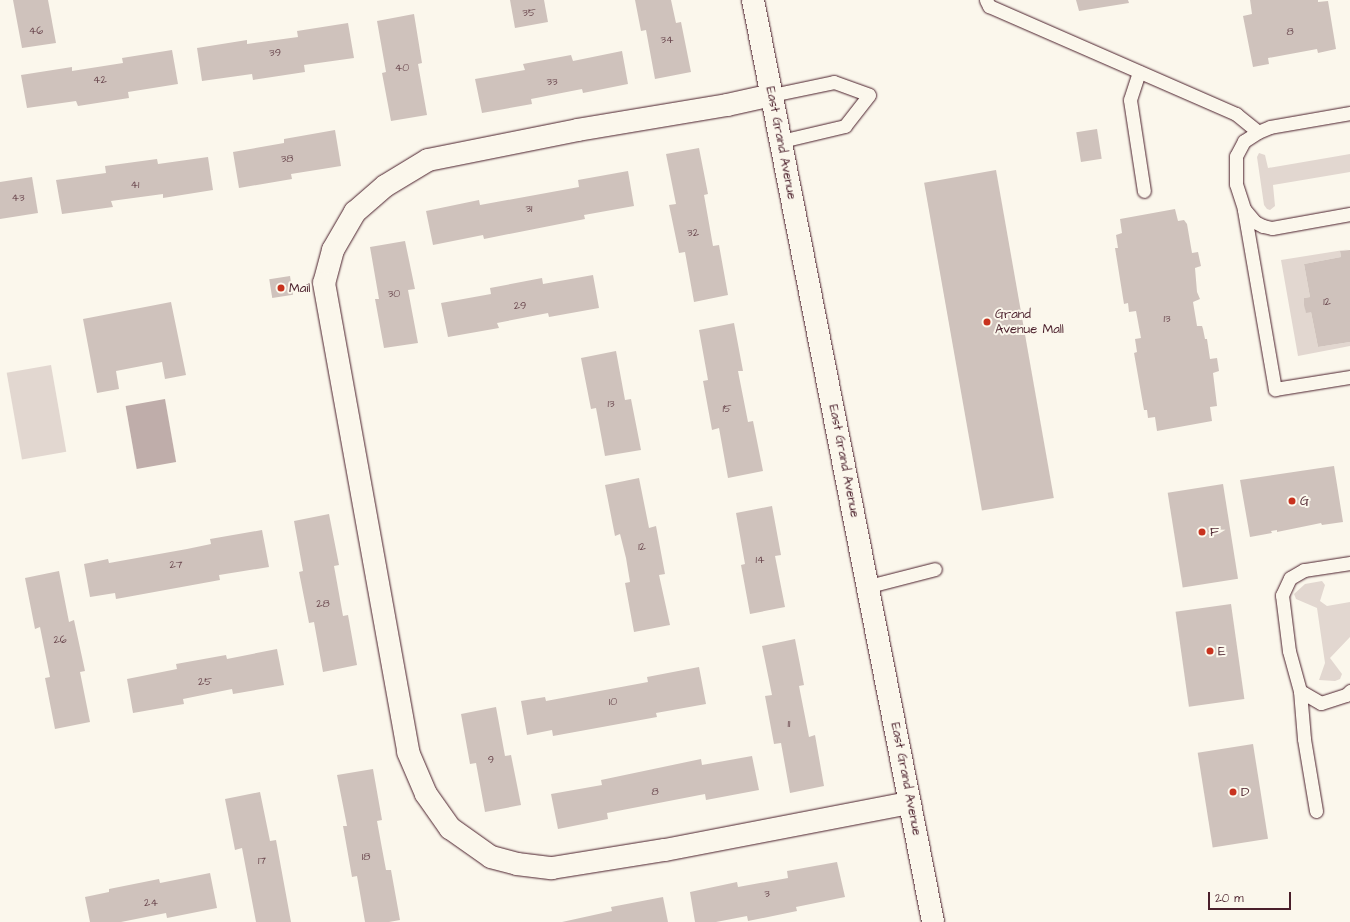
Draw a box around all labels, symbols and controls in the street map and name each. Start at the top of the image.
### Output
house number: 35 [522,6,536,20]
house number: 46 [29,24,43,38]
house number: 8 [1286,25,1294,39]
house number: 34 [660,33,674,47]
house number: 39 [269,46,281,60]
house number: 40 [395,61,409,75]
house number: 42 [93,73,107,87]
house number: 33 [546,75,558,89]
street label: East Grand Avenue [762,85,800,201]
house number: 38 [281,152,293,166]
house number: 41 [131,178,139,192]
house number: 43 [11,191,25,205]
house number: 31 [525,202,533,216]
house number: 32 [687,226,699,240]
place label: Mail [289,280,310,296]
marker: Mail [276,283,286,293]
house number: 30 [388,287,400,301]
house number: 12 [1323,295,1331,309]
house number: 29 [514,299,526,313]
place label: Grand Avenue Mall [995,307,1064,338]
house number: 13 [1163,312,1171,326]
marker: Grand Avenue Mall [982,317,992,327]
house number: 13 [607,397,615,411]
house number: 15 [722,402,732,416]
street label: East Grand Avenue [825,403,863,519]
place label: G [1300,493,1309,509]
marker: G [1287,496,1297,506]
place label: F [1210,524,1219,540]
marker: F [1197,527,1207,537]
house number: 12 [638,540,646,554]
house number: 14 [756,553,764,567]
house number: 27 [169,558,183,572]
house number: 28 [316,597,330,611]
house number: 26 [53,633,67,647]
place label: E [1218,643,1226,659]
marker: E [1205,646,1215,656]
house number: 25 [198,675,212,689]
house number: 10 [609,695,617,709]
house number: 11 [788,717,790,731]
street label: East Grand Avenue [887,721,925,837]
house number: 9 [488,753,494,767]
place label: D [1241,784,1249,800]
house number: 8 [651,785,659,799]
marker: D [1228,787,1238,797]
house number: 18 [362,850,370,864]
house number: 17 [258,854,266,868]
scale bar [1210,884,1293,910]
house number: 3 [764,887,770,901]
text: 20 m [1215,890,1244,907]
house number: 24 [144,896,158,910]

